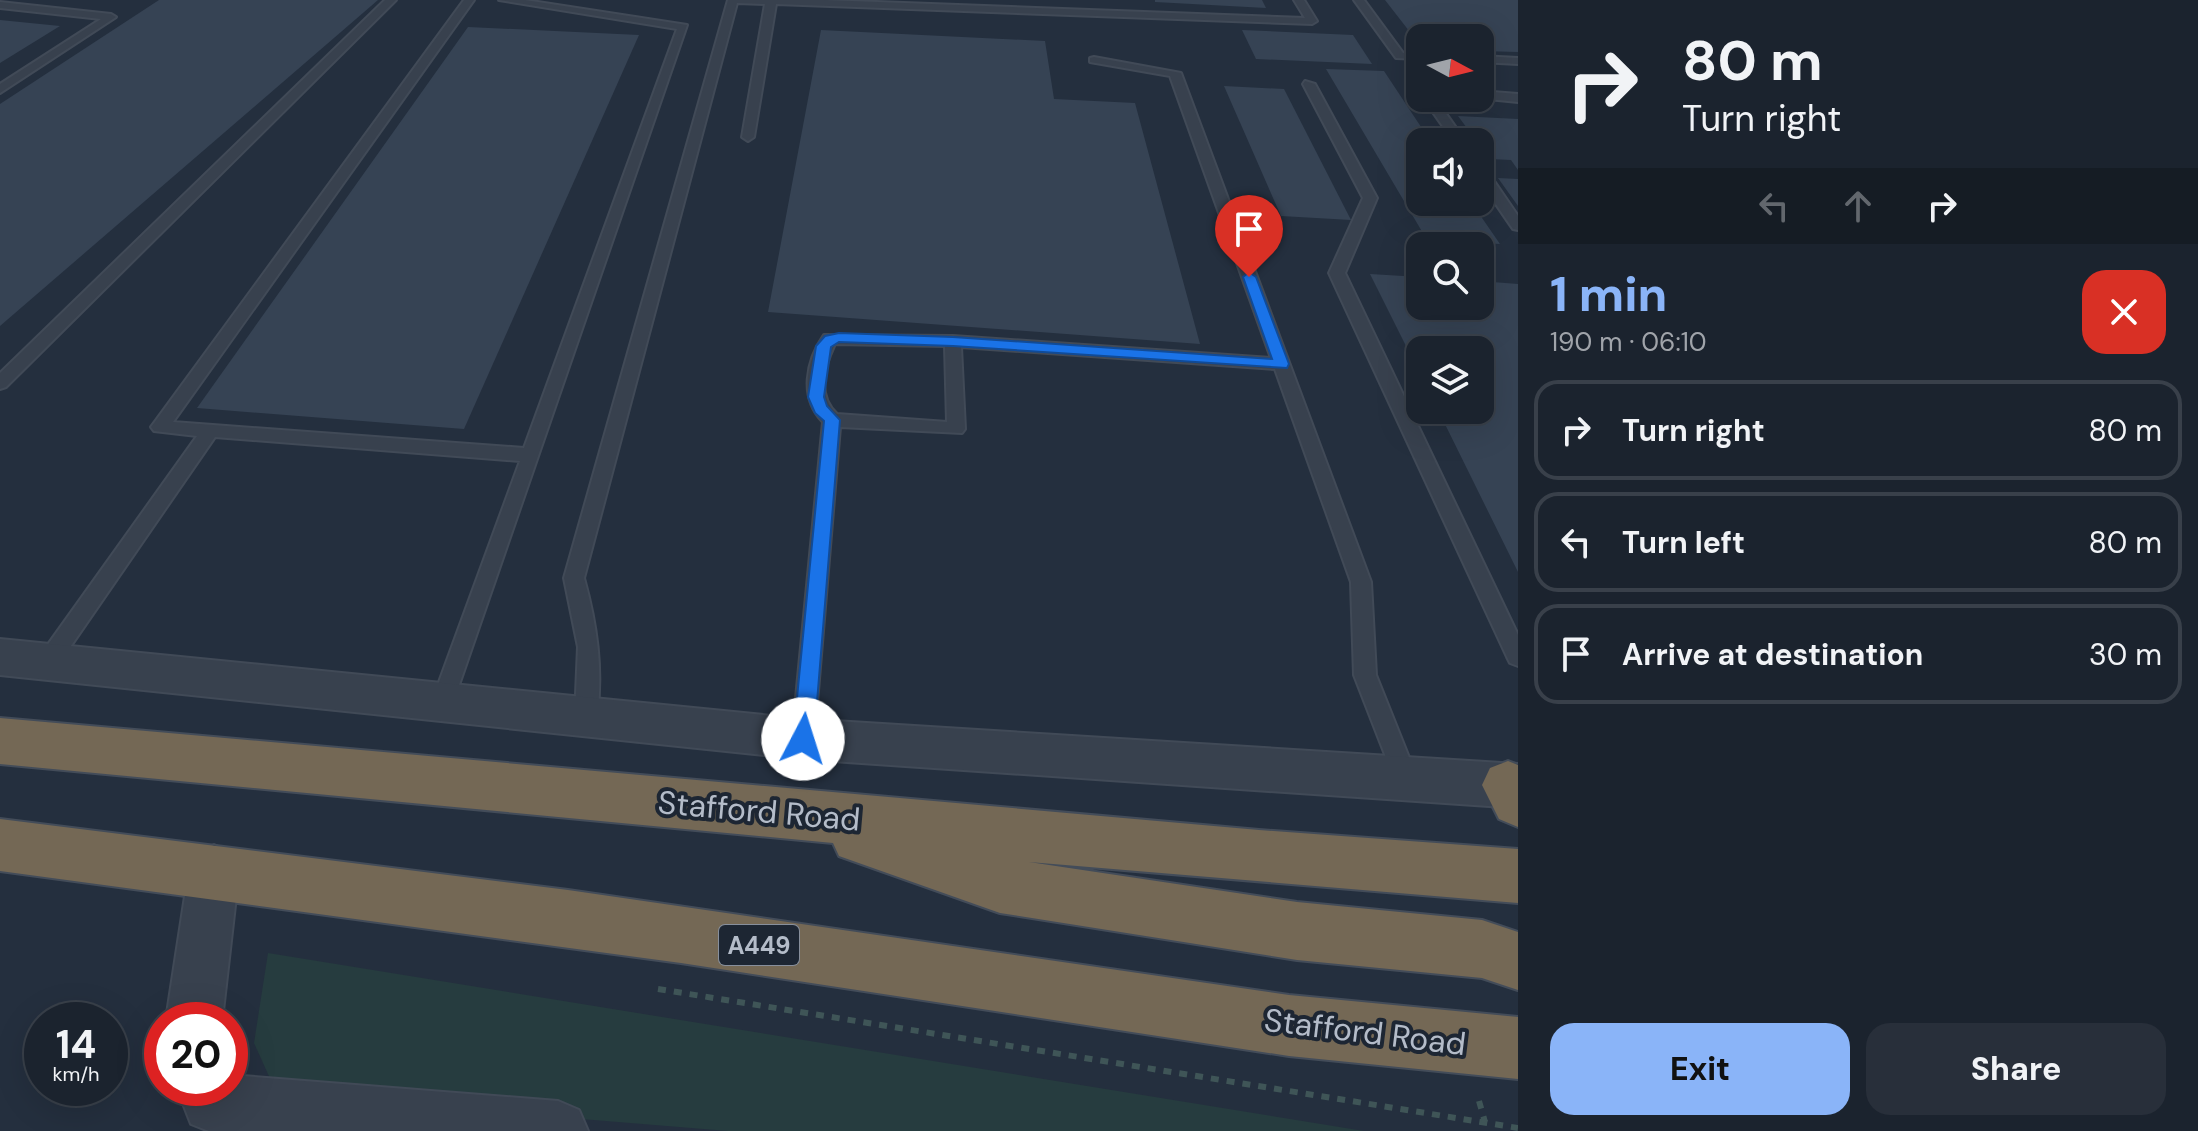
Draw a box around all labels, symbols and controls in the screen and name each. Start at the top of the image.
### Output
north arrow [1406,24,1494,112]
map controls [1406,24,1494,424]
text: 80 m [1682,24,1823,97]
icon: right [1550,32,1654,136]
text: Turn right [1682,95,1841,142]
button: sound [1406,128,1494,216]
icon: left [1752,184,1796,228]
icon: ahead [1836,184,1880,228]
icon: right [1920,184,1964,228]
pin [1215,195,1283,277]
icon: arrive [1227,207,1271,251]
button: search [1406,232,1494,320]
text: 1 min [1550,263,1667,326]
button: close [2082,270,2166,354]
text: 190 m · 06:10 [1550,325,1707,359]
button: layers [1406,336,1494,424]
icon: right [1554,408,1598,452]
text: Turn right [1622,411,1765,450]
text: 80 m [2089,411,2162,450]
icon: left [1554,520,1598,564]
text: Turn left [1622,523,1745,562]
text: 80 m [2089,523,2162,562]
icon: arrive [1554,632,1598,676]
text: Arrive at destination [1622,635,1923,674]
text: 30 m [2089,635,2162,674]
position arrow [761,697,845,781]
street label: Stafford Road [656,781,862,841]
road number: A449 [719,925,799,965]
street label: Stafford Road [1262,999,1468,1065]
speed limit sign: 20 [144,1002,248,1106]
text: 14 [56,1018,96,1070]
button: Exit [1550,1023,1850,1115]
button: Share [1866,1023,2166,1115]
text: km/h [52,1061,100,1087]

